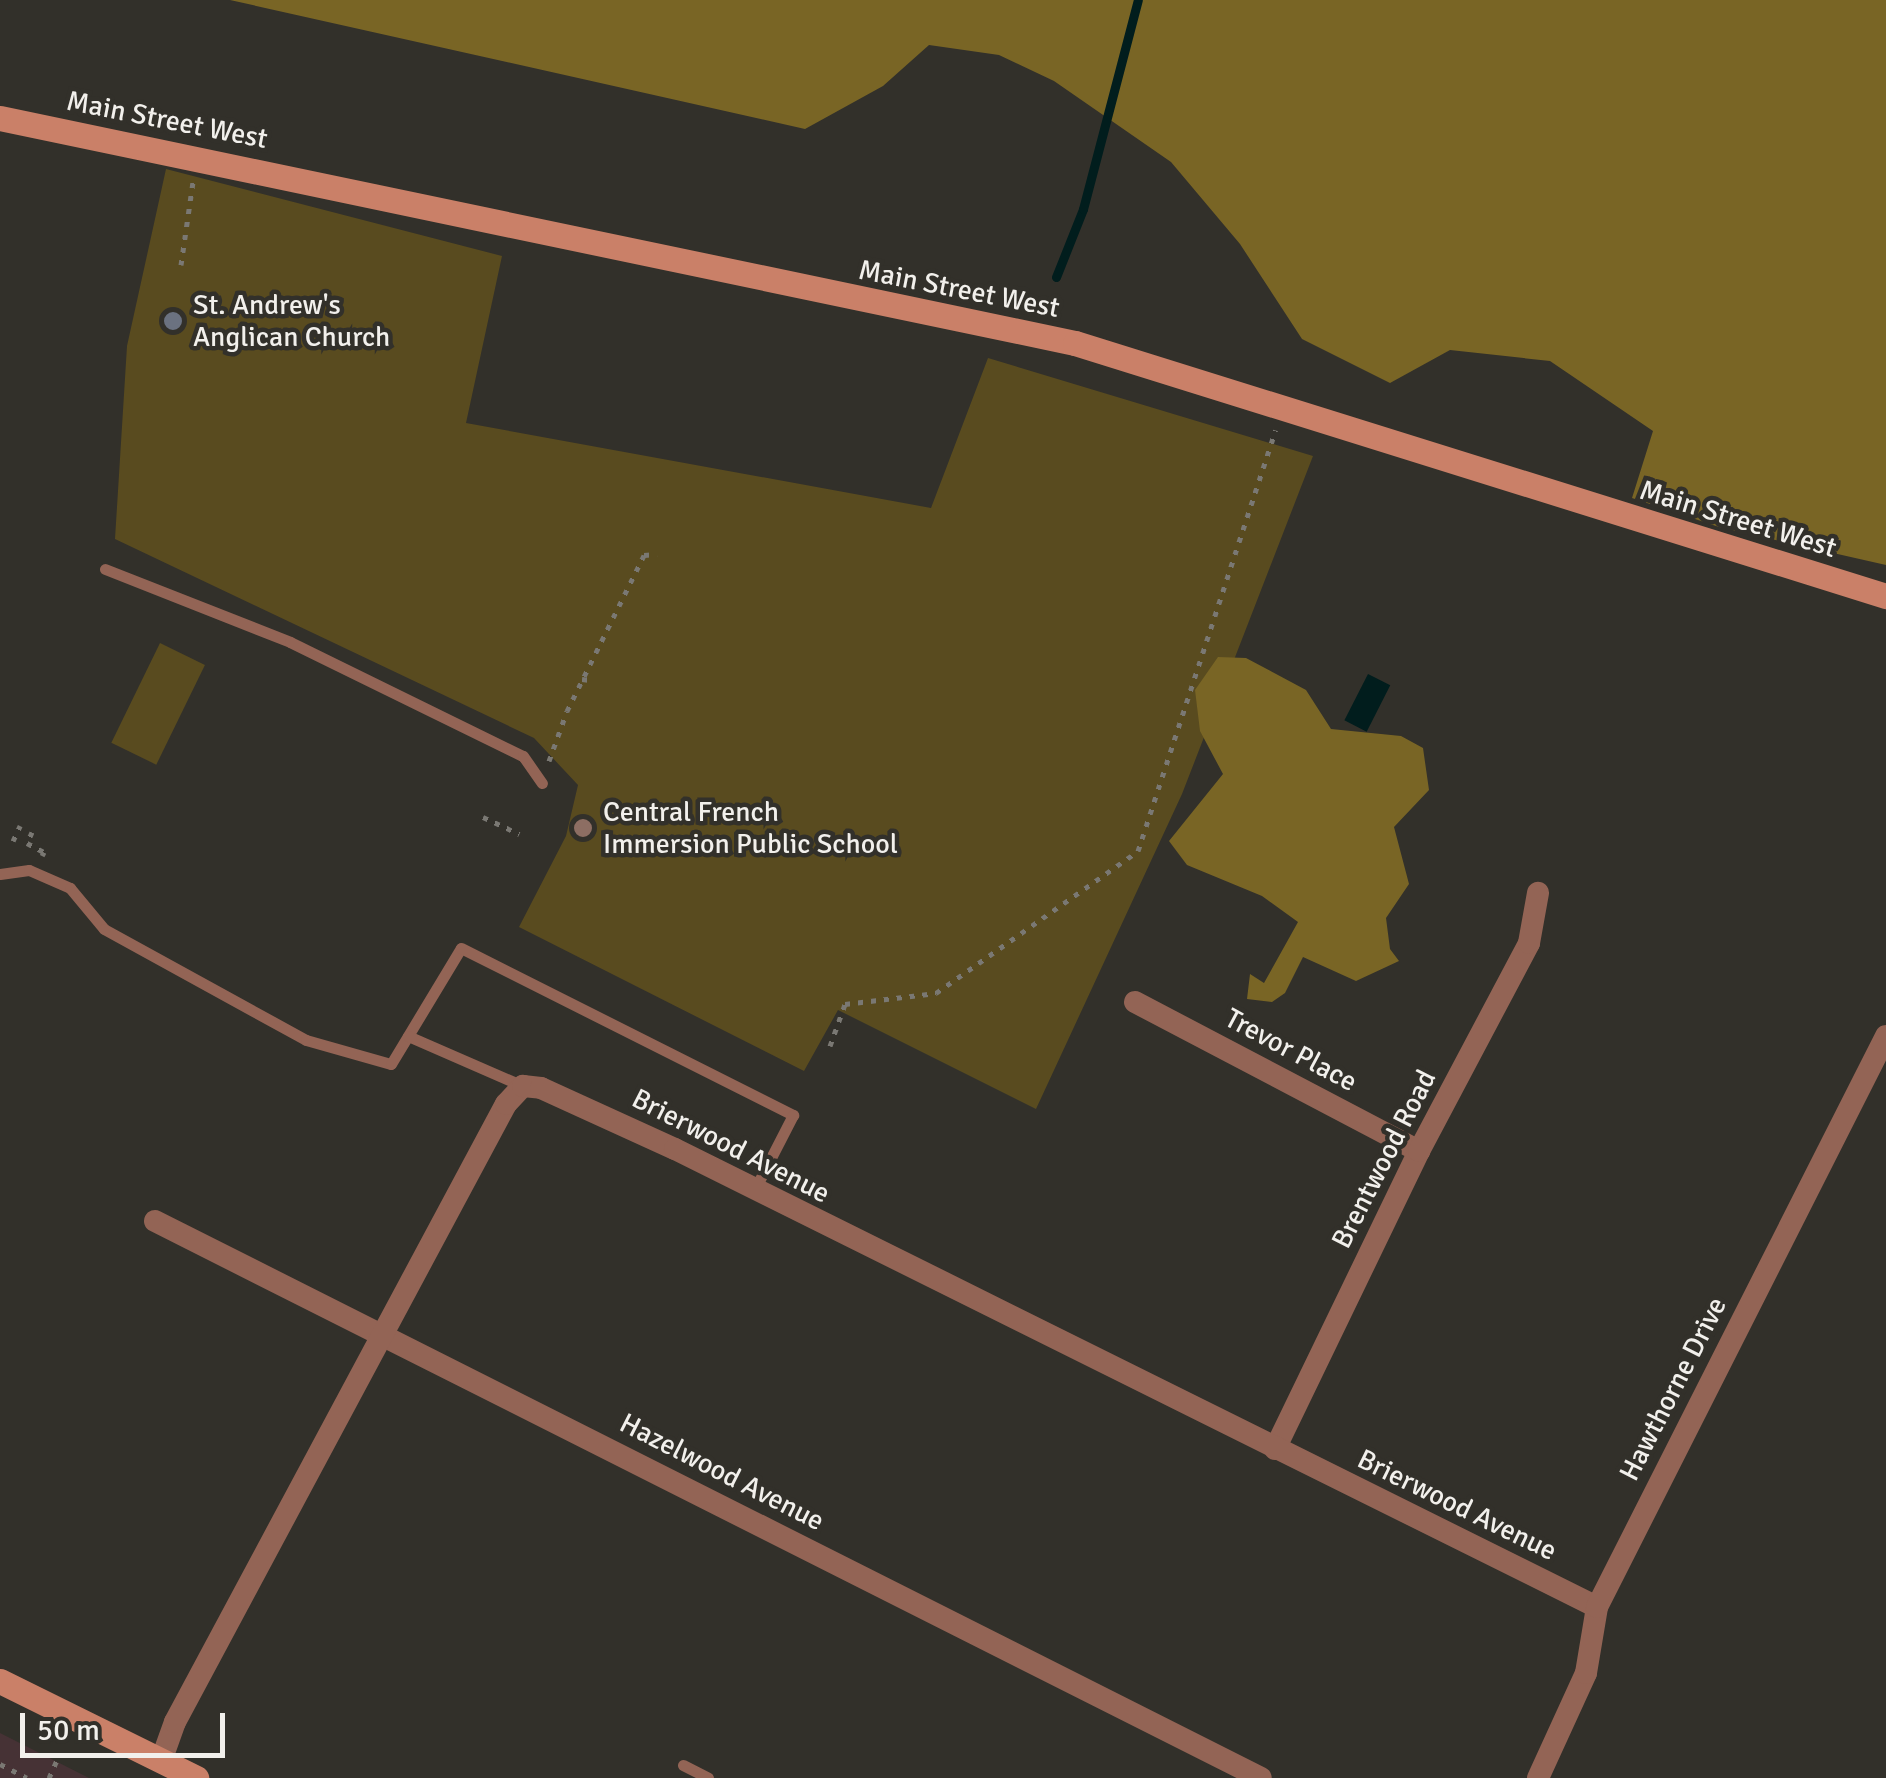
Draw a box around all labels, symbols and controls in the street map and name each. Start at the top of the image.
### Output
street label: Main Street West [64,84,270,156]
street label: Main Street West [856,253,1062,325]
place label: St. Andrew's Anglican Church [193,288,390,354]
marker: St. Andrew's Anglican Church [162,310,184,332]
street label: Main Street West [1636,473,1840,565]
place label: Central French Immersion Public School [603,795,898,861]
marker: Central French Immersion Public School [572,817,594,839]
street label: Trevor Place [1219,1001,1363,1099]
street label: Brentwood Road [1325,1064,1443,1254]
street label: Brierwood Avenue [627,1082,835,1210]
street label: Hawthorne Drive [1612,1292,1734,1486]
street label: Hazelwood Avenue [614,1406,830,1538]
street label: Brierwood Avenue [1352,1442,1562,1568]
scale bar [25,1693,230,1755]
text: 50 m [37,1712,100,1749]

